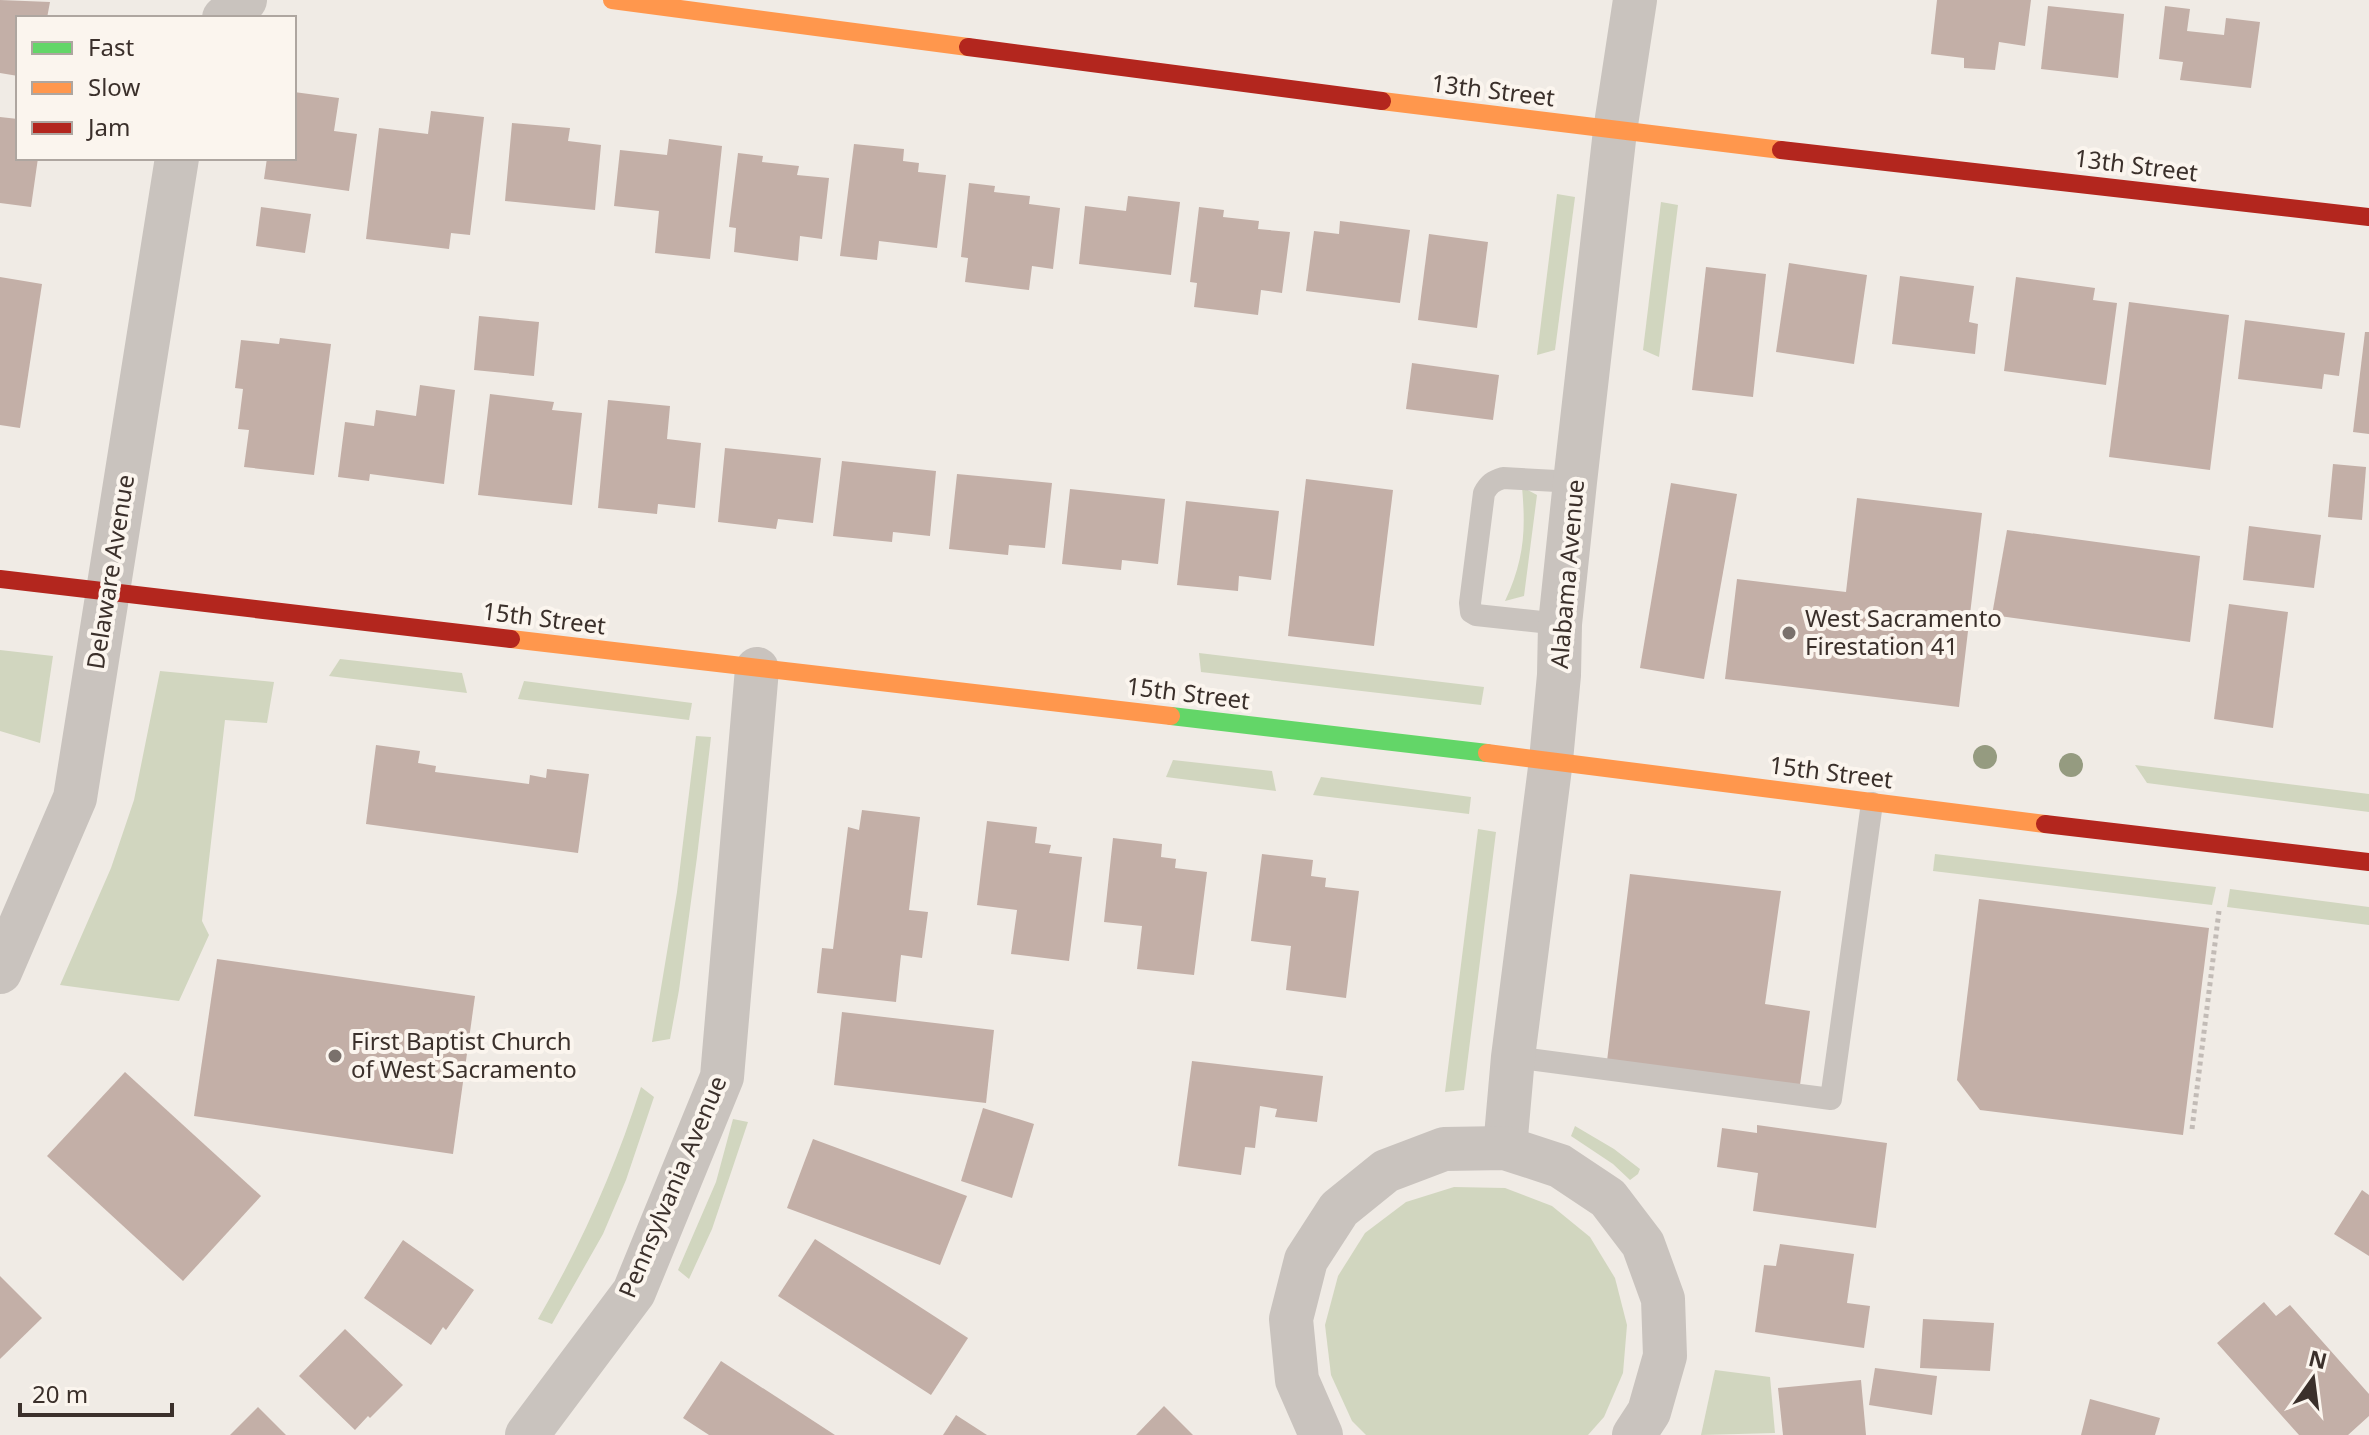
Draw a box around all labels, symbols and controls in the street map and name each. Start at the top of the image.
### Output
legend [16,16,296,160]
text: Fast [88,30,134,63]
street label: 13th Street [1430,66,1557,113]
text: Slow [88,70,140,103]
text: Jam [86,110,130,143]
street label: 13th Street [2073,141,2200,188]
street label: Delaware Avenue [78,472,141,671]
street label: Alabama Avenue [1542,478,1591,670]
street label: 15th Street [481,594,608,641]
place label: West Sacramento Firestation 41 [1805,601,2002,662]
marker: West Sacramento Firestation 41 [1780,624,1798,642]
street label: 15th Street [1125,669,1252,716]
street label: 15th Street [1768,748,1895,795]
place label: First Baptist Church of West Sacramento [351,1024,577,1085]
marker: First Baptist Church of West Sacramento [326,1047,344,1065]
street label: Pennsylvania Avenue [610,1070,733,1303]
north arrow [2273,1339,2353,1419]
text: N [2306,1342,2330,1375]
scale bar [20,1367,172,1417]
text: 20 m [32,1377,88,1410]

